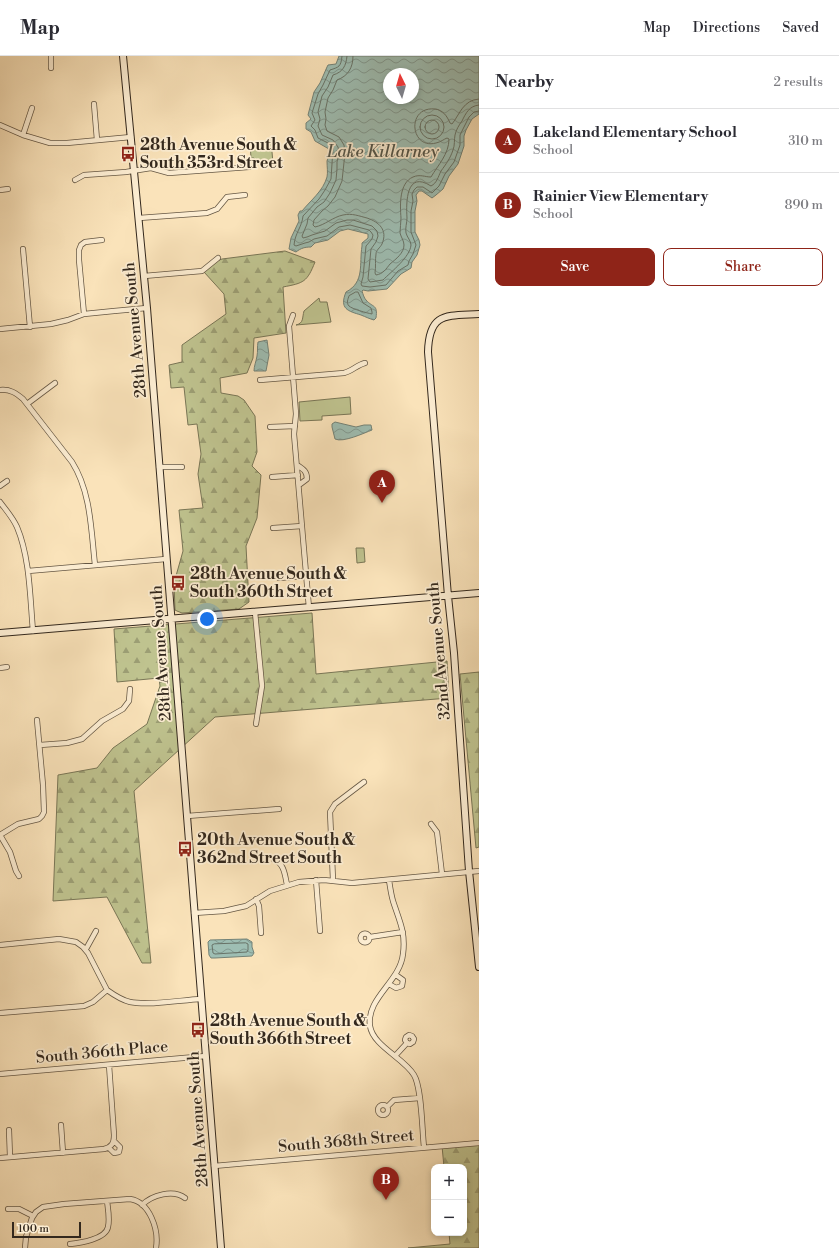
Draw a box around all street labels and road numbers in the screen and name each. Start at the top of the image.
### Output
street label: 28th Avenue South [119,261,151,399]
street label: 32nd Avenue South [423,581,455,721]
street label: 28th Avenue South [146,584,176,722]
street label: South 366th Place [35,1036,169,1068]
street label: 28th Avenue South [183,1050,213,1188]
street label: South 368th Street [277,1125,415,1157]

